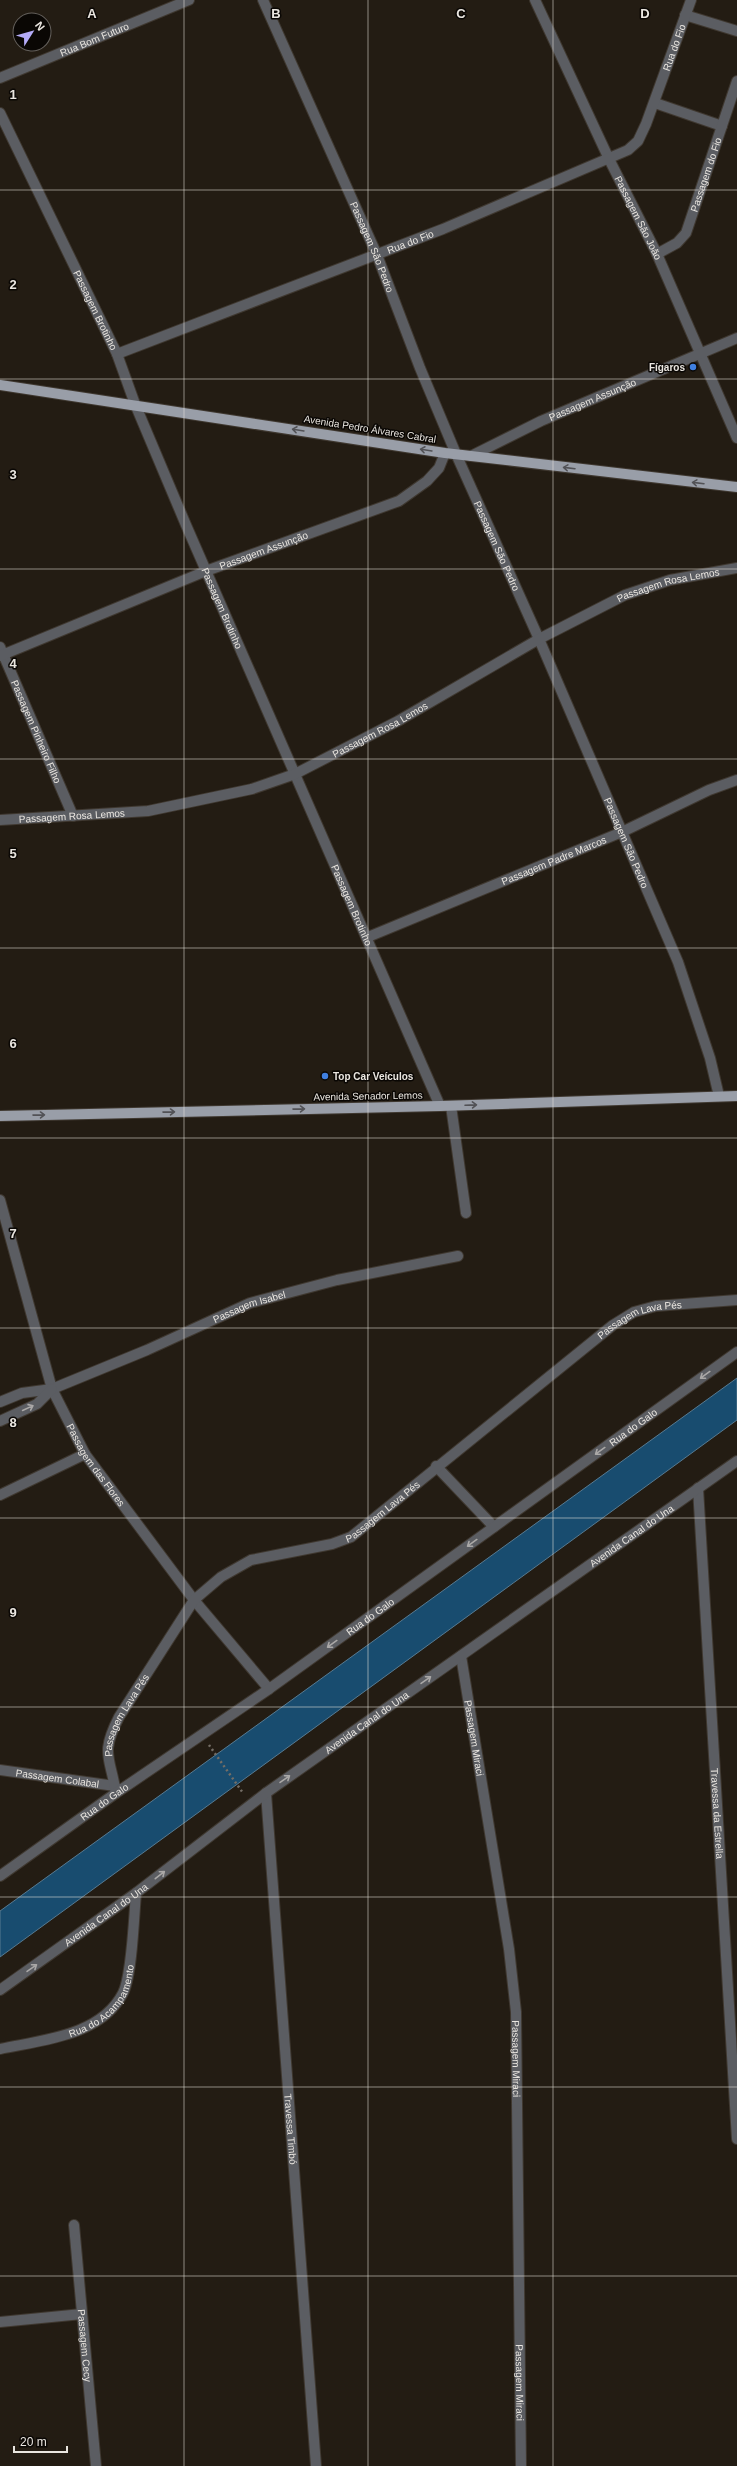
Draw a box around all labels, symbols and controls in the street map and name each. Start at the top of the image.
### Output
text: A [87,6,97,21]
text: B [271,6,281,21]
text: C [456,6,466,21]
text: D [640,6,650,21]
north arrow [12,12,52,52]
text: N [33,19,47,33]
street label: Rua Bom Futuro [58,20,131,58]
street label: Rua do Fio [660,22,687,72]
text: 1 [9,87,17,102]
street label: Passagem do Fio [688,135,723,213]
street label: Passagem São João [613,174,664,261]
street label: Passagem São Pedro [348,200,396,294]
street label: Rua do Fio [385,228,435,255]
street label: Passagem Brotinho [72,268,120,352]
text: 2 [9,277,17,292]
place label: Fígaros [649,362,685,373]
marker: Fígaros [688,362,698,372]
street label: Passagem Assunção [547,376,638,423]
street label: Avenida Pedro Álvares Cabral [303,412,437,445]
one-way arrow [292,426,305,434]
one-way arrow [420,446,433,454]
one-way arrow [563,464,576,472]
text: 3 [9,467,17,482]
one-way arrow [692,479,705,487]
street label: Passagem São Pedro [472,499,522,593]
street label: Passagem Assunção [218,529,310,571]
street label: Passagem Brotinho [200,566,245,651]
street label: Passagem Rosa Lemos [615,566,720,604]
text: 4 [9,656,17,671]
street label: Passagem Pinheiro Filho [9,678,64,785]
street label: Passagem Rosa Lemos [331,700,429,759]
street label: Passagem São Pedro [602,796,651,890]
street label: Passagem Rosa Lemos [19,807,125,824]
street label: Passagem Padre Marcos [500,834,608,887]
text: 5 [9,846,17,861]
street label: Passagem Brotinho [330,863,375,948]
text: 6 [9,1036,17,1051]
marker: Top Car Veículos [320,1071,330,1081]
place label: Top Car Veículos [333,1071,414,1082]
street label: Avenida Senador Lemos [313,1090,423,1102]
one-way arrow [464,1101,477,1109]
one-way arrow [292,1105,305,1113]
one-way arrow [162,1108,175,1116]
one-way arrow [32,1111,45,1119]
text: 7 [9,1226,17,1241]
street label: Passagem Isabel [211,1288,287,1325]
street label: Passagem Lava Pés [595,1299,682,1341]
one-way arrow [700,1370,711,1379]
one-way arrow [22,1404,34,1411]
street label: Rua do Galo [607,1406,659,1448]
text: 8 [9,1415,17,1430]
street label: Passagem das Flores [65,1422,127,1508]
one-way arrow [595,1447,606,1455]
street label: Passagem Lava Pés [344,1478,422,1544]
street label: Avenida Canal do Una [587,1502,676,1569]
one-way arrow [466,1539,477,1547]
street label: Rua do Galo [344,1595,396,1637]
text: 9 [9,1605,17,1620]
one-way arrow [327,1640,338,1648]
street label: Passagem Lava Pés [102,1672,151,1757]
one-way arrow [420,1676,431,1684]
street label: Avenida Canal do Una [322,1689,411,1755]
street label: Passagem Miraci [463,1699,486,1777]
street label: Passagem Colabal [15,1767,100,1789]
street label: Travessa da Estrella [709,1768,726,1860]
one-way arrow [280,1775,291,1783]
street label: Rua do Galo [78,1781,131,1822]
one-way arrow [154,1871,165,1879]
street label: Avenida Canal do Una [62,1880,150,1948]
one-way arrow [26,1964,37,1972]
street label: Rua do Acampamento [67,1964,135,2039]
street label: Passagem Miraci [511,2020,522,2097]
street label: Travessa Timbó [283,2093,299,2165]
street label: Passagem Cecy [76,2309,94,2382]
street label: Passagem Miraci [514,2344,526,2421]
scale bar [14,2428,67,2454]
text: 20 m [20,2435,47,2449]

